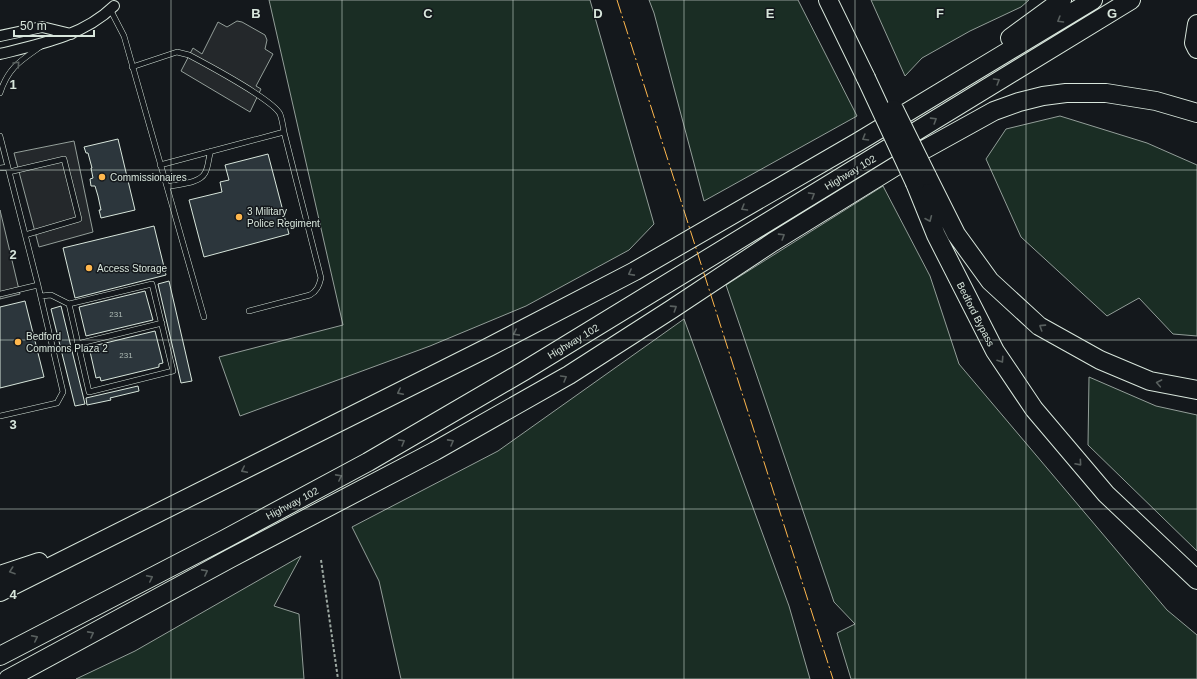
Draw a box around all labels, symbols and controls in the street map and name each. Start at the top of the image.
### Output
text: B [251,6,261,21]
text: C [423,6,433,21]
text: D [593,6,603,21]
text: E [766,6,775,21]
text: F [936,6,944,21]
text: G [1107,6,1117,21]
scale bar [14,12,94,38]
one-way arrow [1057,16,1064,23]
text: 50 m [20,19,47,33]
one-way arrow [12,61,20,69]
text: 1 [9,77,17,92]
one-way arrow [993,79,1000,86]
one-way arrow [930,117,937,125]
one-way arrow [862,133,869,140]
street label: Highway 102 [823,153,878,192]
marker: Commissionaires [97,172,107,182]
place label: Commissionaires [110,172,187,183]
one-way arrow [808,193,815,200]
one-way arrow [741,204,748,211]
place label: 3 Military Police Regiment [247,206,320,229]
marker: 3 Military Police Regiment [234,212,244,222]
one-way arrow [925,215,933,222]
one-way arrow [778,234,785,241]
text: 2 [9,247,17,262]
marker: Access Storage [84,263,94,273]
place label: Access Storage [97,263,167,274]
one-way arrow [628,268,636,276]
street label: Bedford Bypass [955,280,996,348]
one-way arrow [670,305,677,313]
house number: 231 [109,310,123,319]
street label: Highway 102 [546,322,601,361]
one-way arrow [1039,324,1046,332]
one-way arrow [513,328,520,336]
place label: Bedford Commons Plaza 2 [26,331,108,354]
marker: Bedford Commons Plaza 2 [13,337,23,347]
house number: 231 [119,351,133,360]
one-way arrow [996,356,1004,363]
one-way arrow [560,375,567,382]
one-way arrow [1156,379,1162,388]
one-way arrow [397,387,404,395]
text: 3 [9,417,17,432]
one-way arrow [398,439,405,446]
one-way arrow [447,440,454,447]
one-way arrow [1075,459,1082,466]
one-way arrow [241,465,248,473]
one-way arrow [335,475,342,482]
street label: Highway 102 [264,485,321,522]
one-way arrow [9,566,16,575]
one-way arrow [201,569,209,577]
one-way arrow [146,575,153,583]
text: 4 [9,587,17,602]
one-way arrow [87,631,94,638]
one-way arrow [30,635,38,642]

